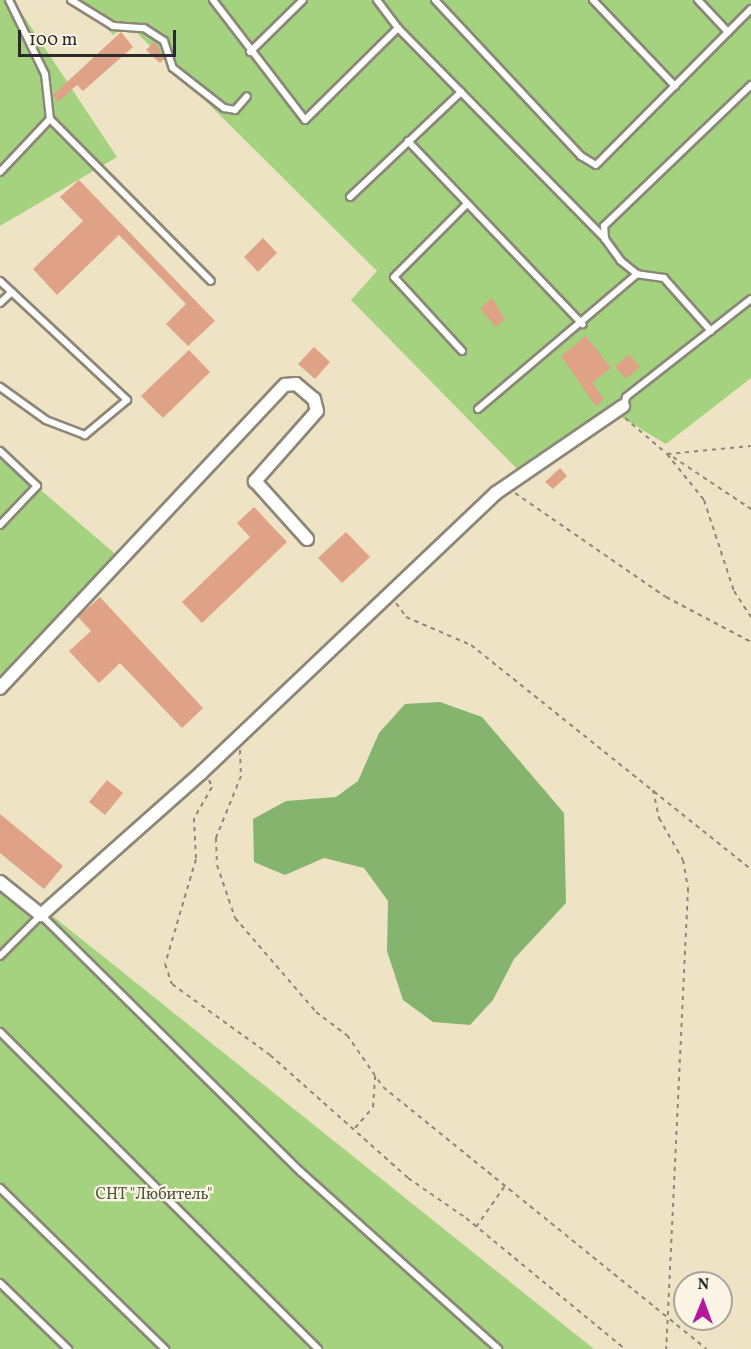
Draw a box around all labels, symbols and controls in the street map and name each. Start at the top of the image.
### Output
scale bar [21,18,178,56]
text: 100 m [29,28,78,53]
park label: СНТ "Любитель" [95,1185,213,1205]
north arrow [673,1271,733,1331]
text: N [697,1274,709,1296]

